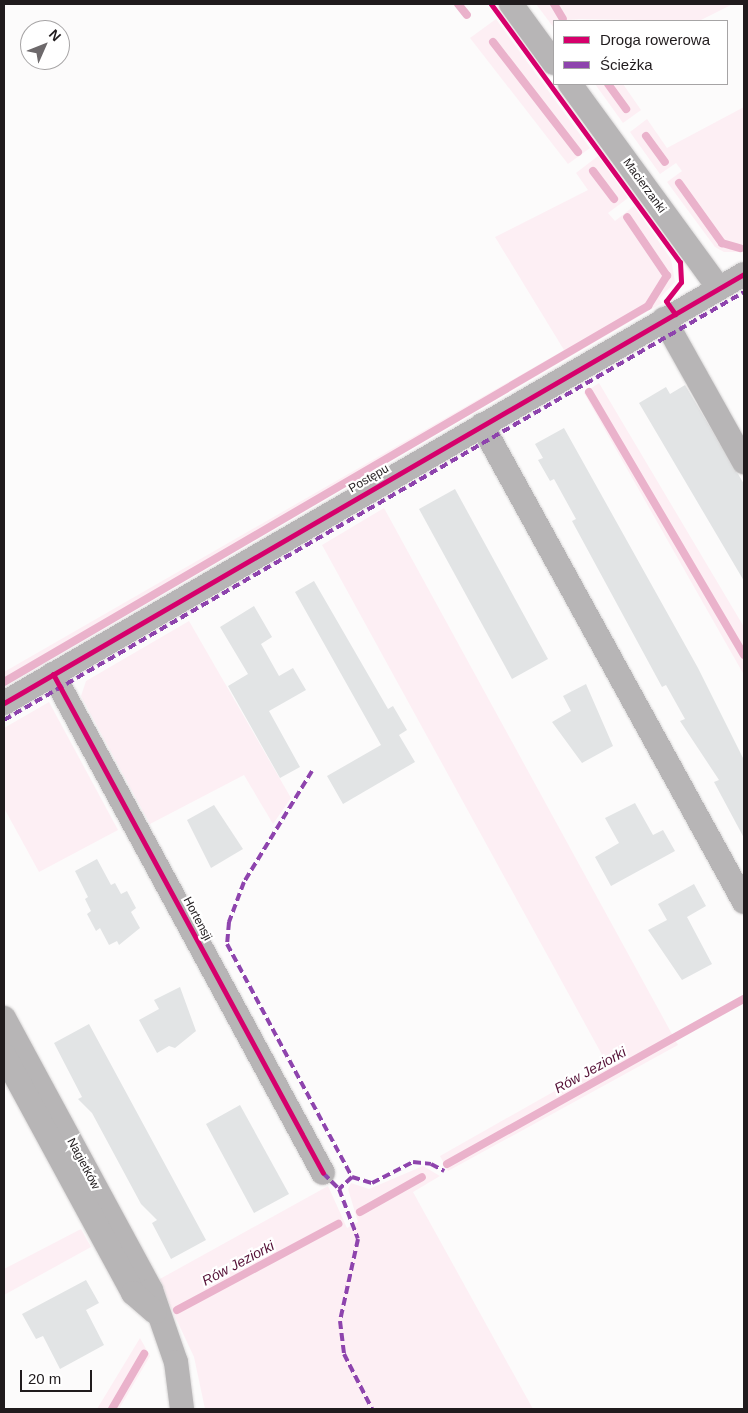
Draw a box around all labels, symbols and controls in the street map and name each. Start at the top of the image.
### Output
north arrow [20,20,70,70]
legend [553,20,728,85]
text: N [46,26,64,44]
text: Droga rowerowa [600,31,710,48]
text: Ścieżka [600,56,653,73]
street label: Macierzanki [619,156,669,216]
street label: Postępu [346,462,392,496]
street label: Hortensji [180,895,214,943]
water label: Rów Jeziorki [551,1043,629,1097]
street label: Nagietków [63,1136,103,1192]
water label: Rów Jeziorki [199,1237,277,1289]
scale bar [22,1360,95,1392]
text: 20 m [28,1370,61,1387]

